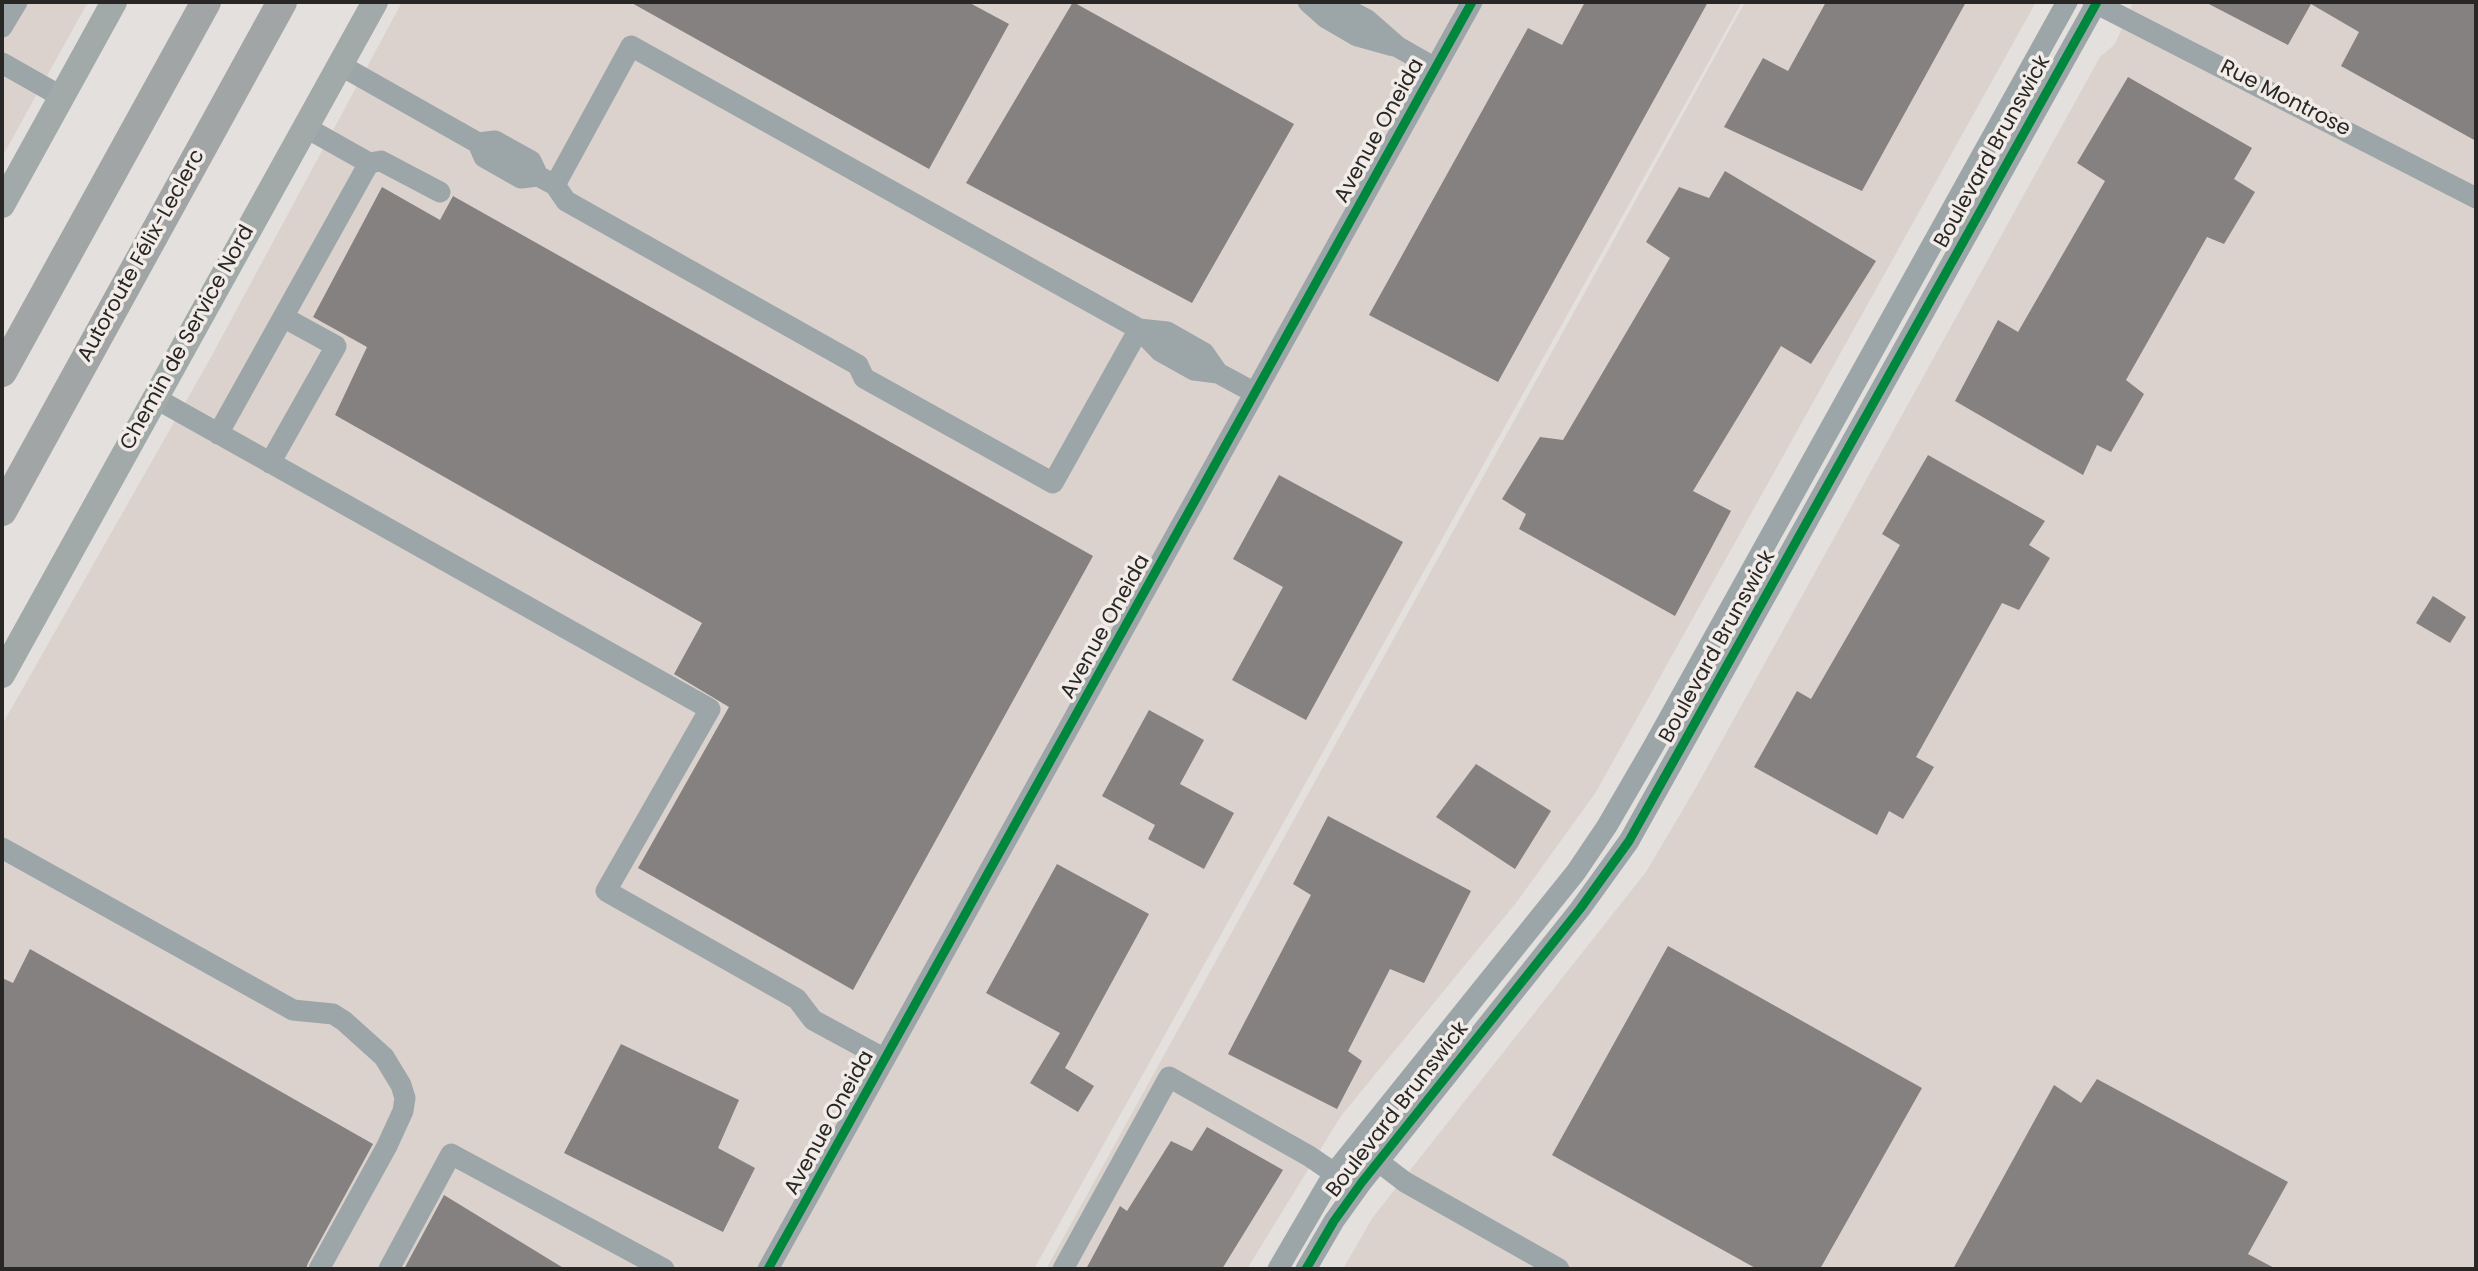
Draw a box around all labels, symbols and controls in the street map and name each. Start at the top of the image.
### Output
street label: Boulevard Brunswick [1930,51,2056,253]
street label: Avenue Oneida [1330,54,1430,208]
street label: Rue Montrose [2216,55,2354,143]
street label: Autoroute Félix-Leclerc [73,145,211,367]
street label: Chemin de Service Nord [116,221,260,455]
street label: Boulevard Brunswick [1655,546,1781,748]
street label: Avenue Oneida [1056,550,1156,704]
street label: Boulevard Brunswick [1322,1017,1474,1203]
street label: Avenue Oneida [780,1046,880,1200]

